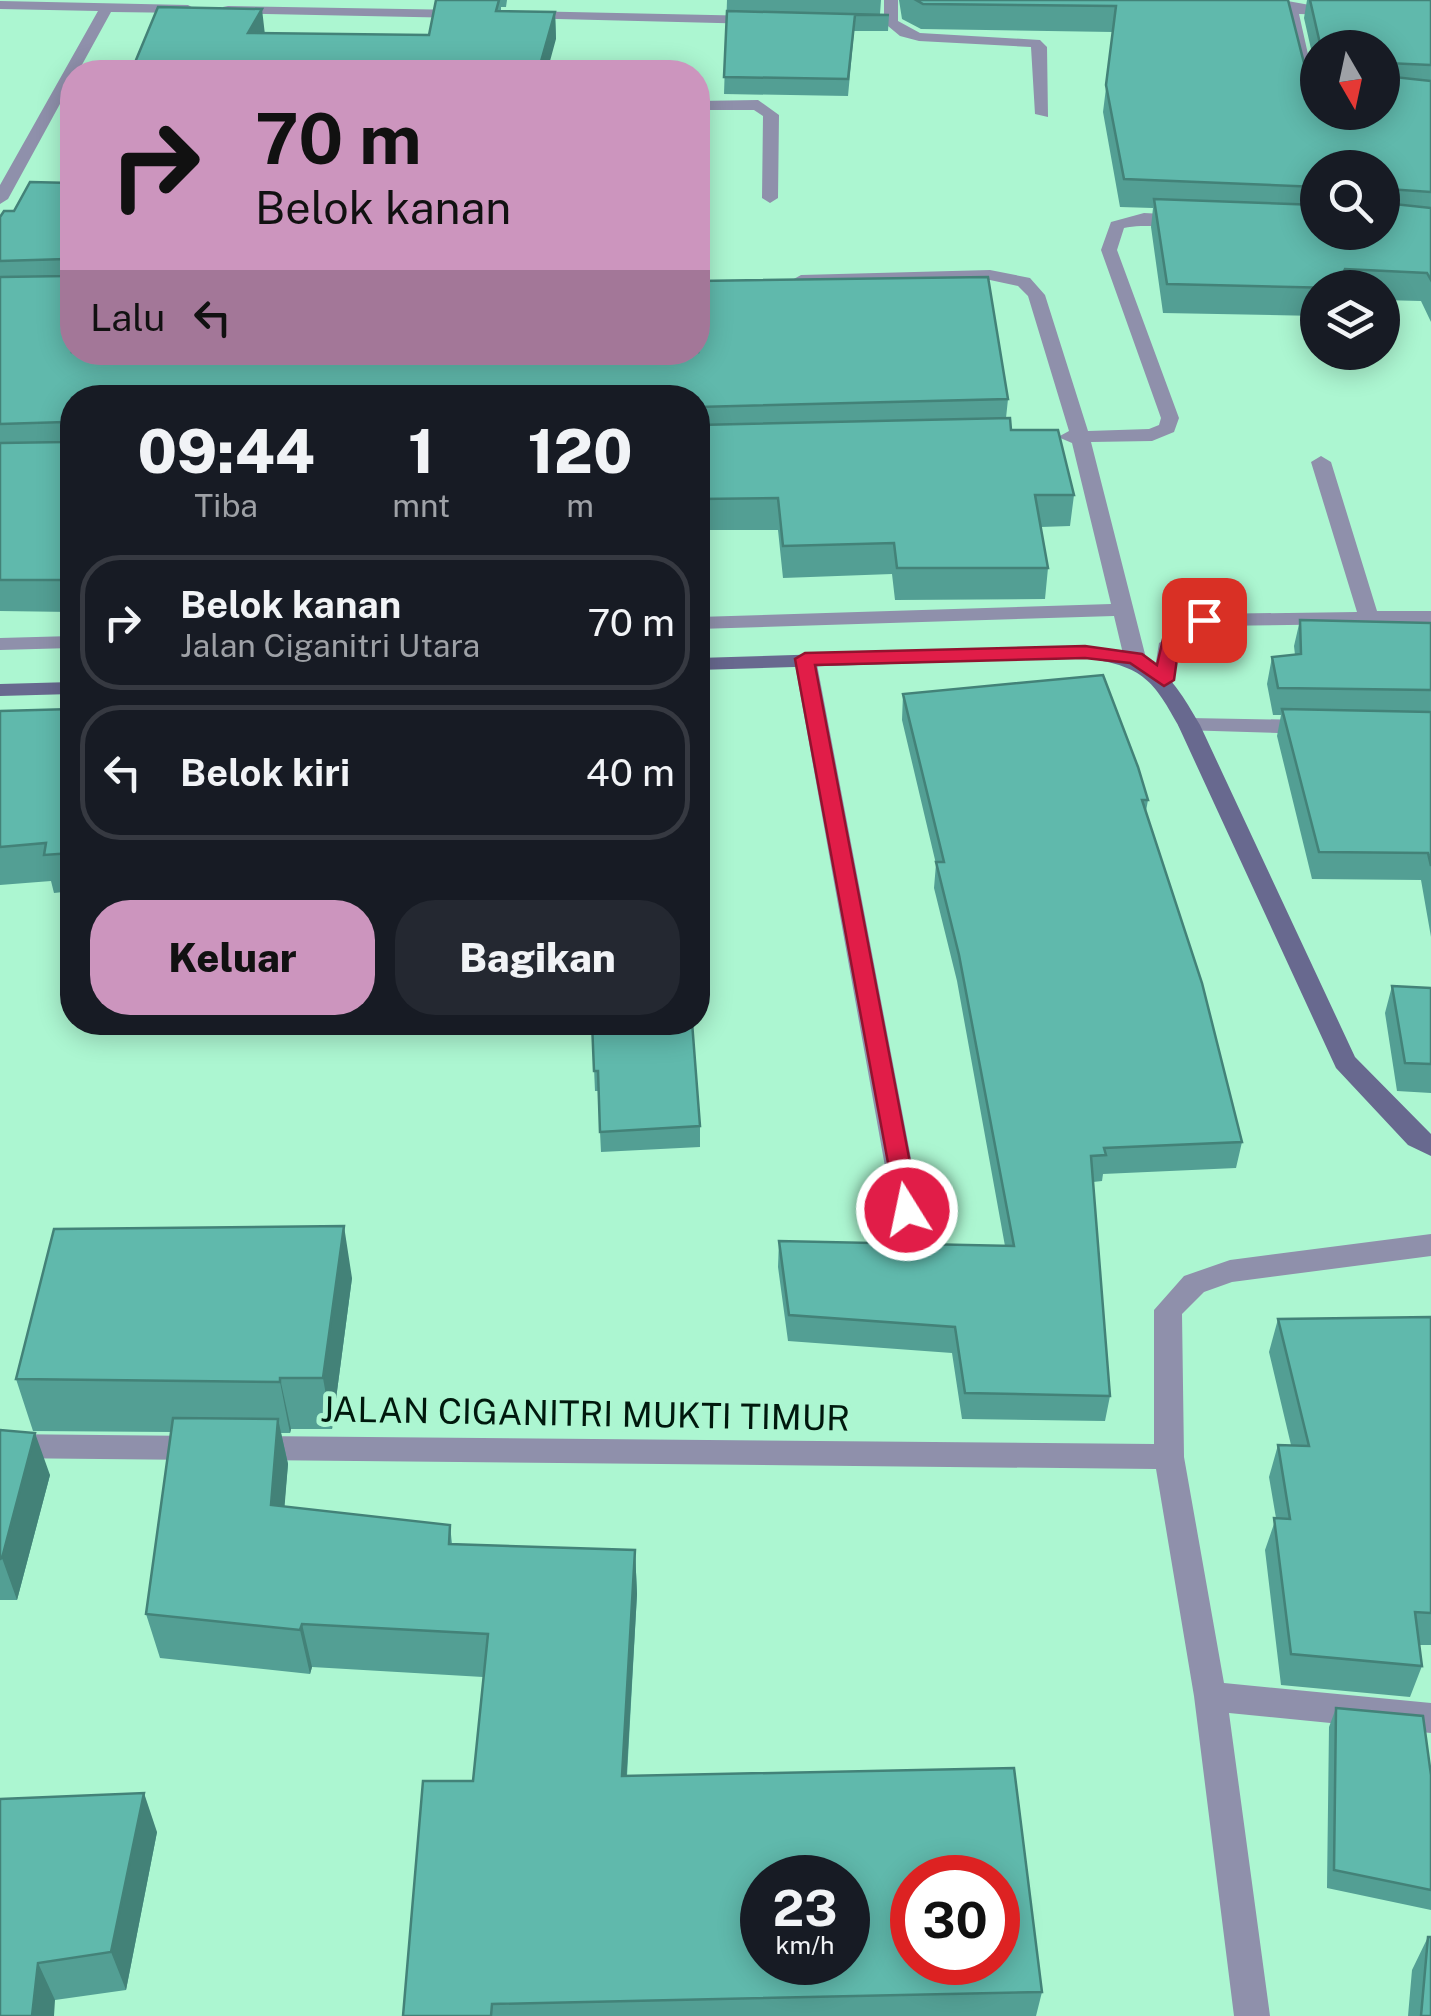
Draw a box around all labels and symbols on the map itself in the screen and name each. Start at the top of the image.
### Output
north arrow [1300,30,1400,130]
pin [1162,578,1247,663]
position arrow [855,1158,959,1262]
street label: JALAN CIGANITRI MUKTI TIMUR [320,1388,850,1439]
speed limit sign: 30 [890,1855,1020,1985]

